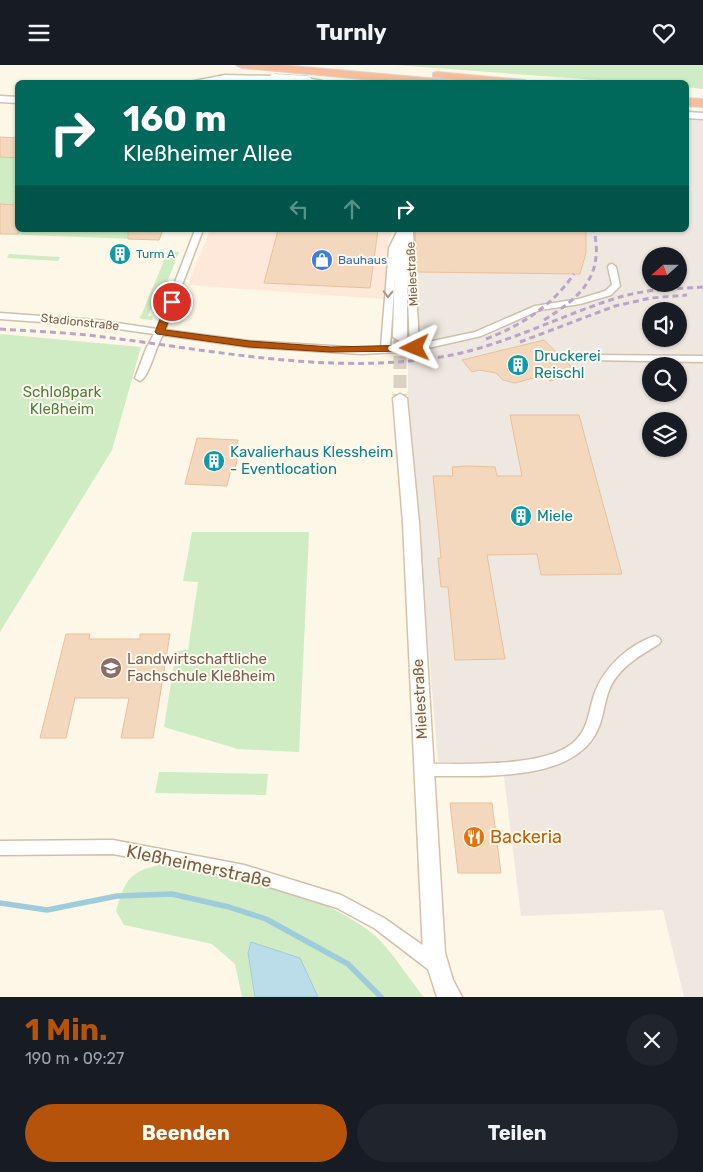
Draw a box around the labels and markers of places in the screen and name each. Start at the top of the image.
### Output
building icon: Turm A [108,242,132,266]
place label: Turm A [136,247,175,261]
shop icon: Bauhaus [310,248,334,272]
place label: Bauhaus [338,253,387,267]
pin [151,281,193,323]
place label: Druckerei Reischl [534,347,601,382]
building icon: Druckerei Reischl [506,353,530,377]
place label: Kavalierhaus Klessheim - Eventlocation [230,443,393,478]
building icon: Kavalierhaus Klessheim - Eventlocation [202,449,226,473]
building icon: Miele [509,504,533,528]
place label: Miele [537,507,573,525]
place label: Landwirtschaftliche Fachschule Kleßheim [127,650,275,685]
school or university icon: Landwirtschaftliche Fachschule Kleßheim [99,656,123,680]
restaurant icon: Backeria [462,825,486,849]
place label: Backeria [490,826,562,848]

